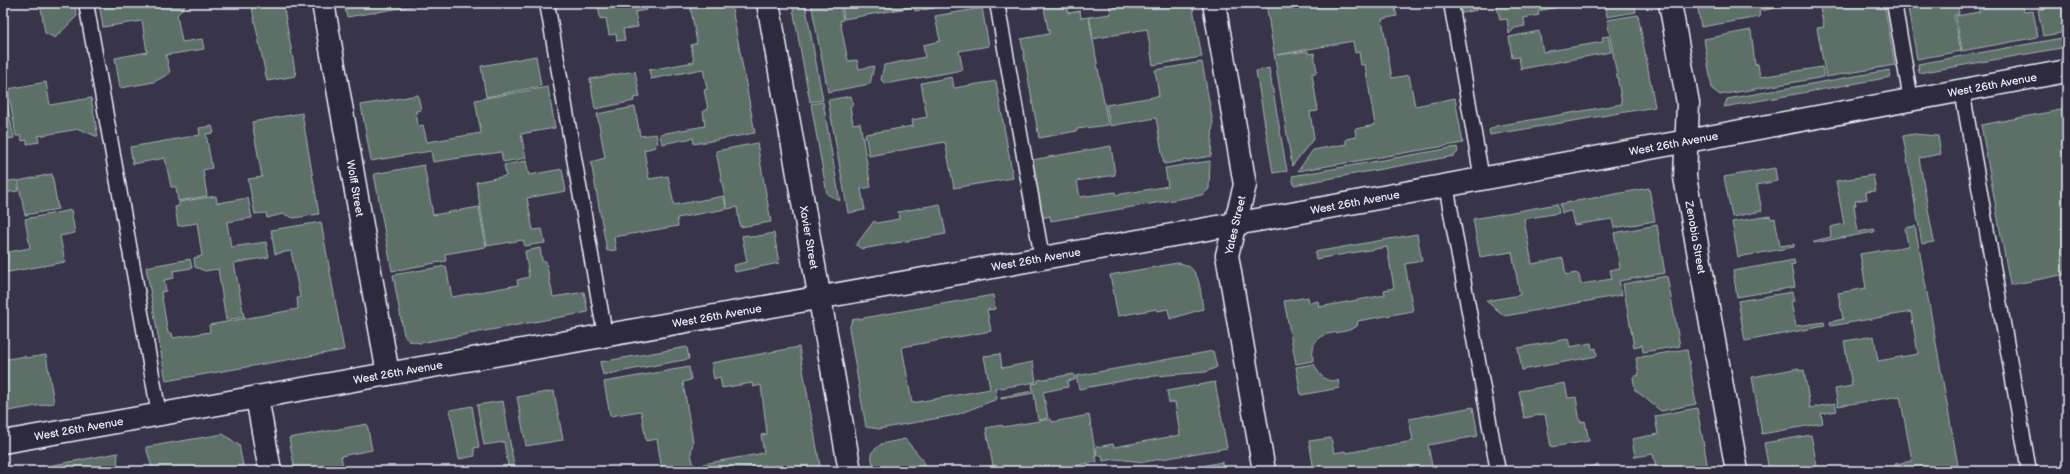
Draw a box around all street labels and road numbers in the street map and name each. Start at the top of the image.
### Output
street label: West 26th Avenue [1947,71,2038,100]
street label: West 26th Avenue [1628,129,1720,159]
street label: Wolff Street [344,159,366,218]
street label: West 26th Avenue [1309,188,1401,217]
street label: Yates Street [1222,194,1249,257]
street label: Zenobia Street [1682,199,1708,276]
street label: Xavier Street [797,204,821,271]
street label: West 26th Avenue [990,245,1082,274]
street label: West 26th Avenue [671,302,763,330]
street label: West 26th Avenue [352,358,444,387]
street label: West 26th Avenue [33,415,125,443]

